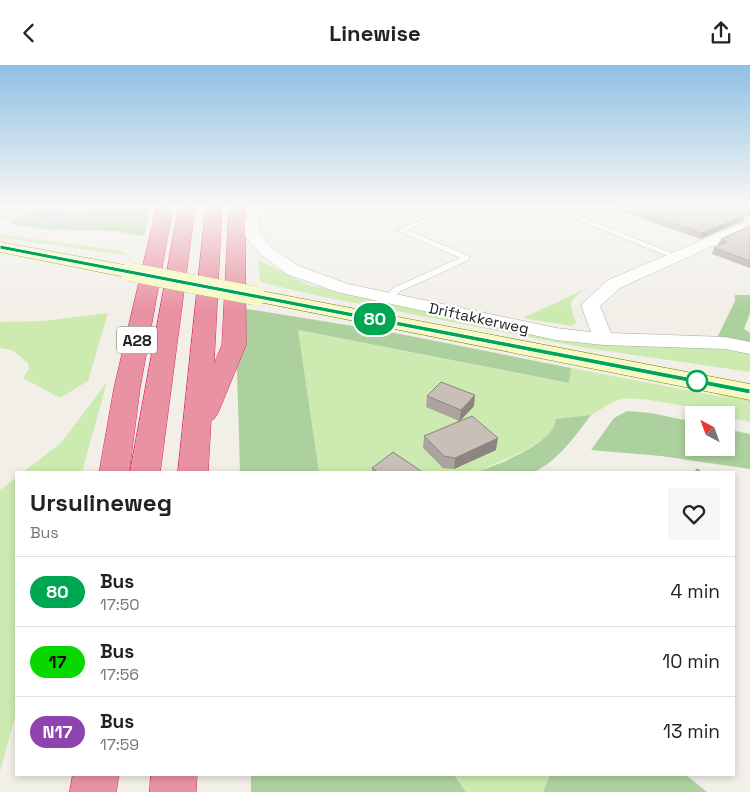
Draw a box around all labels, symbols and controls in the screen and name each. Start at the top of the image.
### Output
icon: back [15,19,43,47]
text: Linewise [329,19,421,47]
icon: share [707,19,735,47]
street label: Driftakkerweg [427,298,531,338]
line badge: 80 [352,303,398,335]
text: 80 [364,307,386,330]
road number: A28 [117,327,157,353]
unlabelled marker [686,370,708,392]
north arrow [685,406,735,456]
map controls [685,406,735,456]
text: Ursulineweg [30,487,172,518]
button: heart [668,488,720,540]
text: Bus [30,522,59,543]
text: Bus [100,569,134,594]
text: 4 min [671,579,720,604]
text: 80 [46,580,69,603]
text: 17:50 [100,594,140,615]
text: Bus [100,639,134,664]
text: 10 min [662,649,720,674]
text: 17 [48,650,67,673]
text: 17:56 [100,664,139,685]
text: Bus [100,709,134,734]
text: 13 min [663,719,720,744]
text: N17 [42,720,73,743]
text: 17:59 [100,734,139,755]

